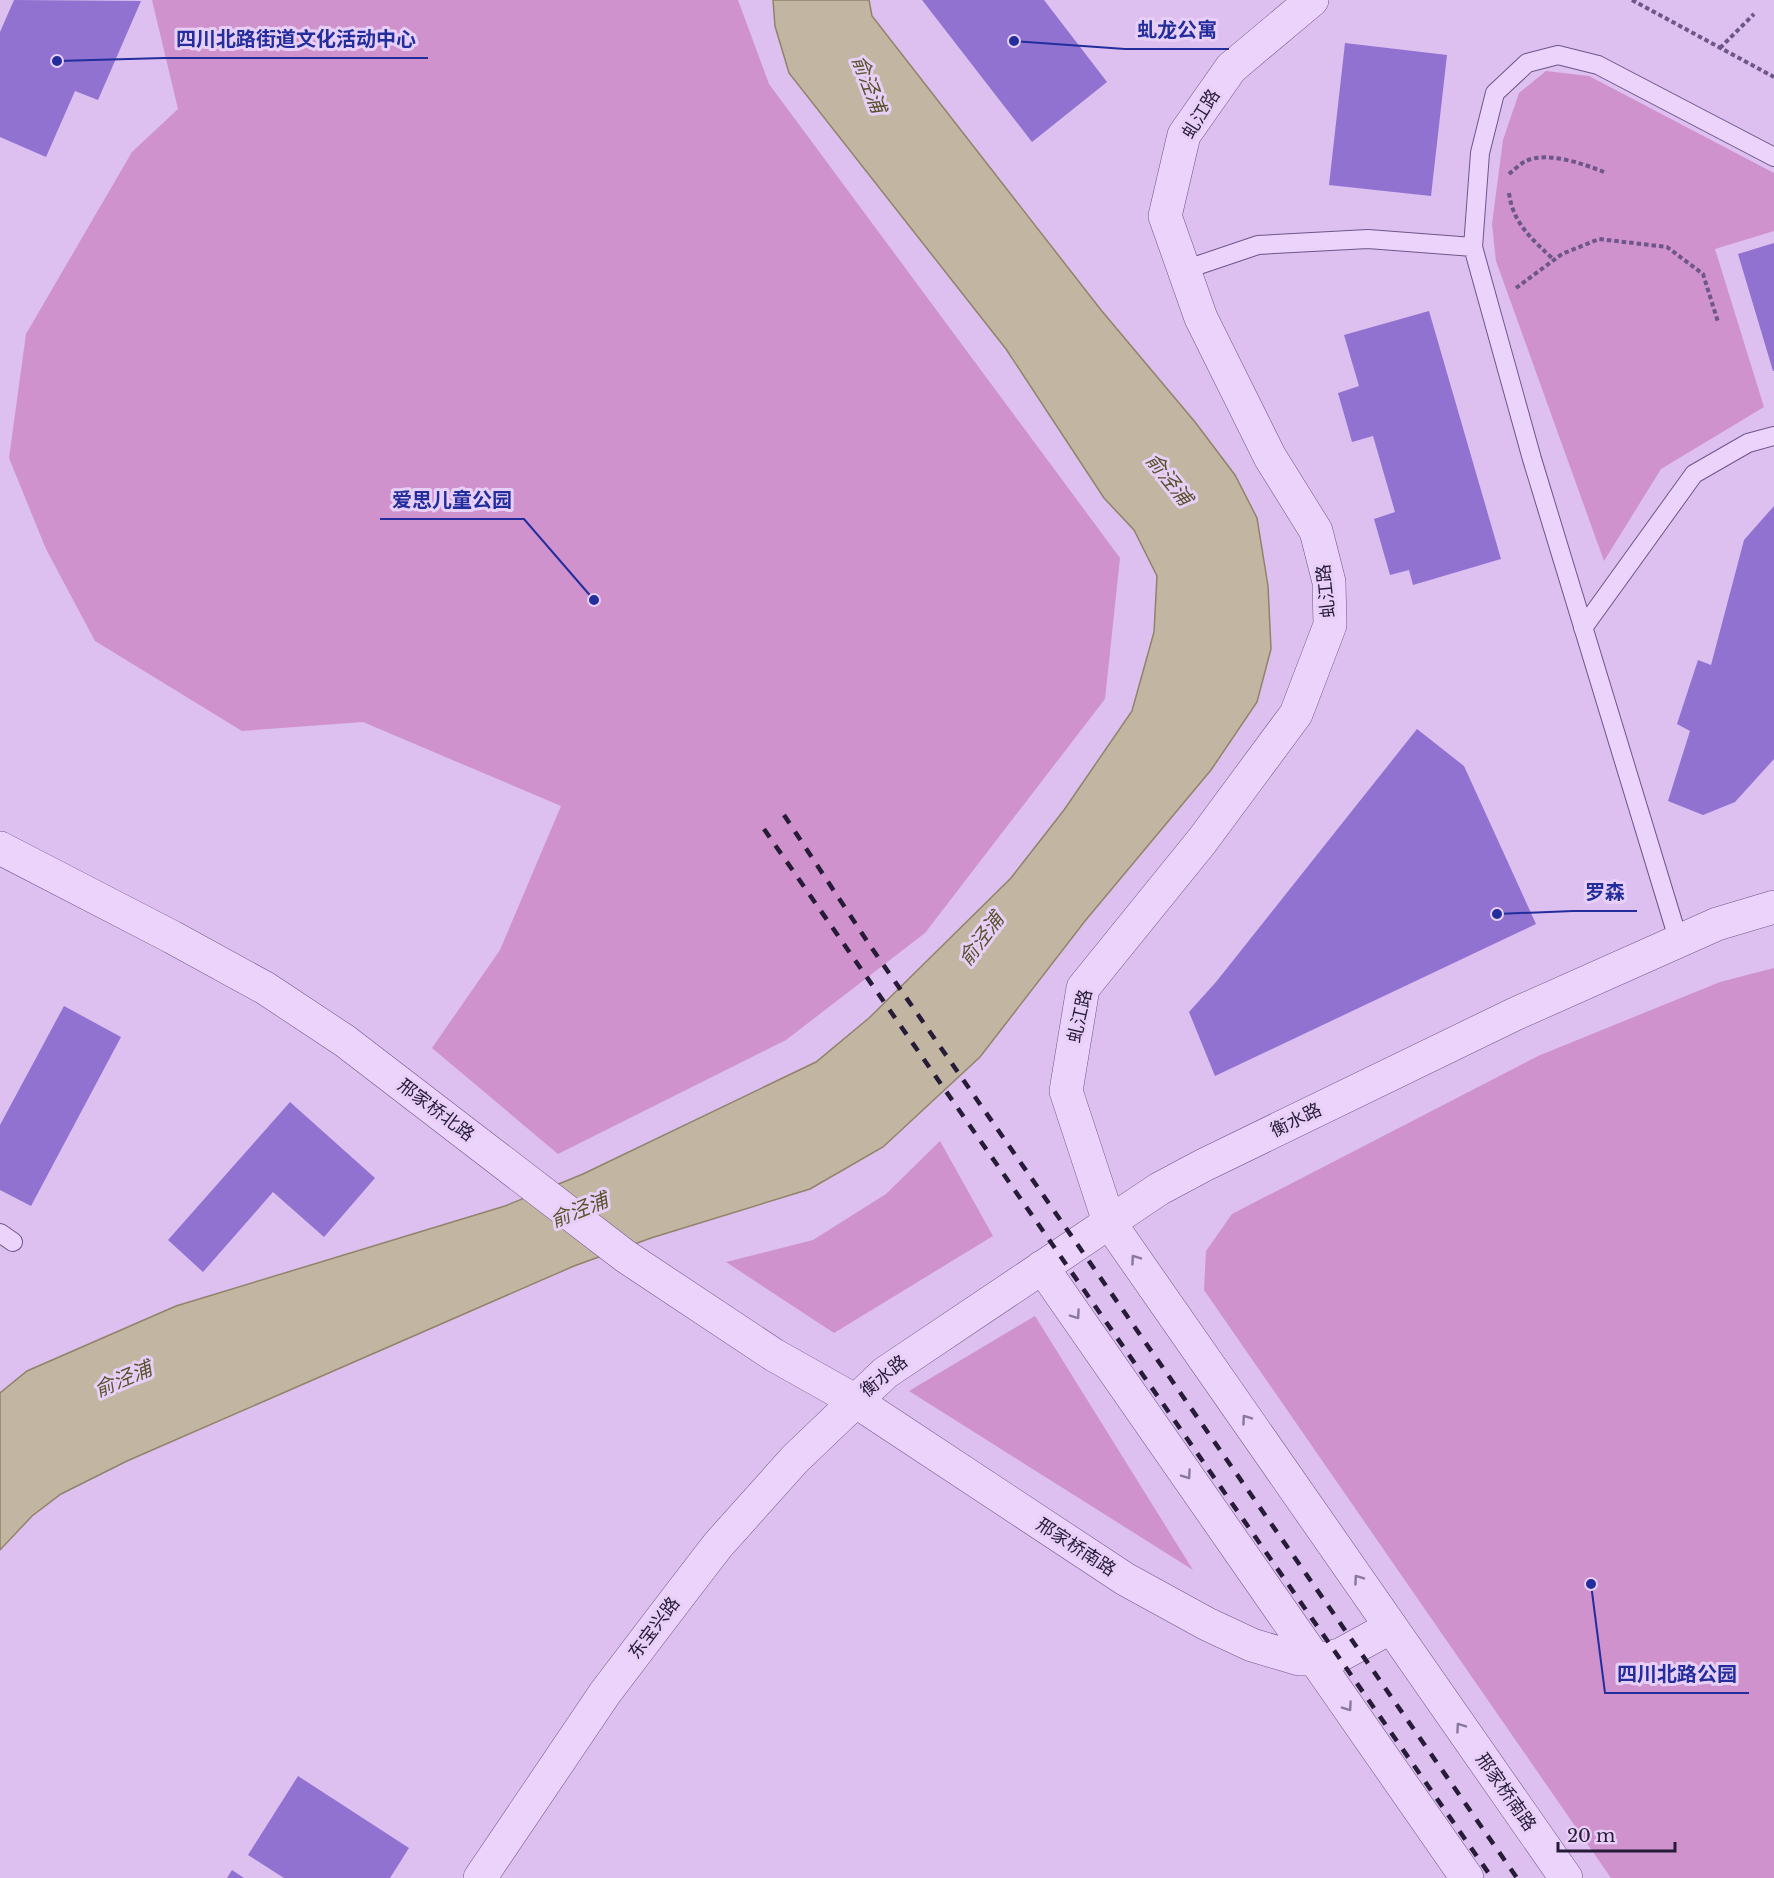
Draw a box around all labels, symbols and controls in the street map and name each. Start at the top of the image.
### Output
callout: 虬龙公寓 [1125,11,1229,49]
text: 虬龙公寓 [1137,18,1217,42]
callout: 四川北路街道文化活动中心 [164,20,428,58]
text: 四川北路街道文化活动中心 [176,27,416,51]
water label: 俞泾浦 [847,52,892,119]
street label: 虬江路 [1177,85,1225,143]
water label: 俞泾浦 [1141,448,1199,512]
callout: 爱思儿童公园 [380,481,524,519]
text: 爱思儿童公园 [392,488,512,512]
street label: 虬江路 [1312,563,1340,619]
callout: 罗森 [1573,873,1637,911]
text: 罗森 [1585,880,1625,904]
water label: 俞泾浦 [953,905,1010,970]
street label: 虬江路 [1063,987,1097,1045]
street label: 邢家桥北路 [393,1074,479,1146]
street label: 衡水路 [1267,1098,1325,1142]
water label: 俞泾浦 [547,1187,614,1232]
one-way arrow [1131,1255,1142,1266]
one-way arrow [1069,1308,1080,1319]
street label: 衡水路 [856,1350,912,1402]
water label: 俞泾浦 [91,1355,158,1402]
one-way arrow [1242,1415,1253,1426]
one-way arrow [1180,1468,1191,1479]
street label: 邢家桥南路 [1032,1513,1120,1581]
one-way arrow [1354,1575,1365,1586]
street label: 东宝兴路 [624,1593,684,1663]
callout: 四川北路公园 [1605,1655,1749,1693]
text: 四川北路公园 [1617,1662,1737,1686]
one-way arrow [1341,1701,1352,1712]
one-way arrow [1456,1722,1467,1733]
street label: 邢家桥南路 [1471,1749,1541,1835]
scale bar [1558,1815,1675,1853]
text: 20 m [1567,1825,1615,1847]

